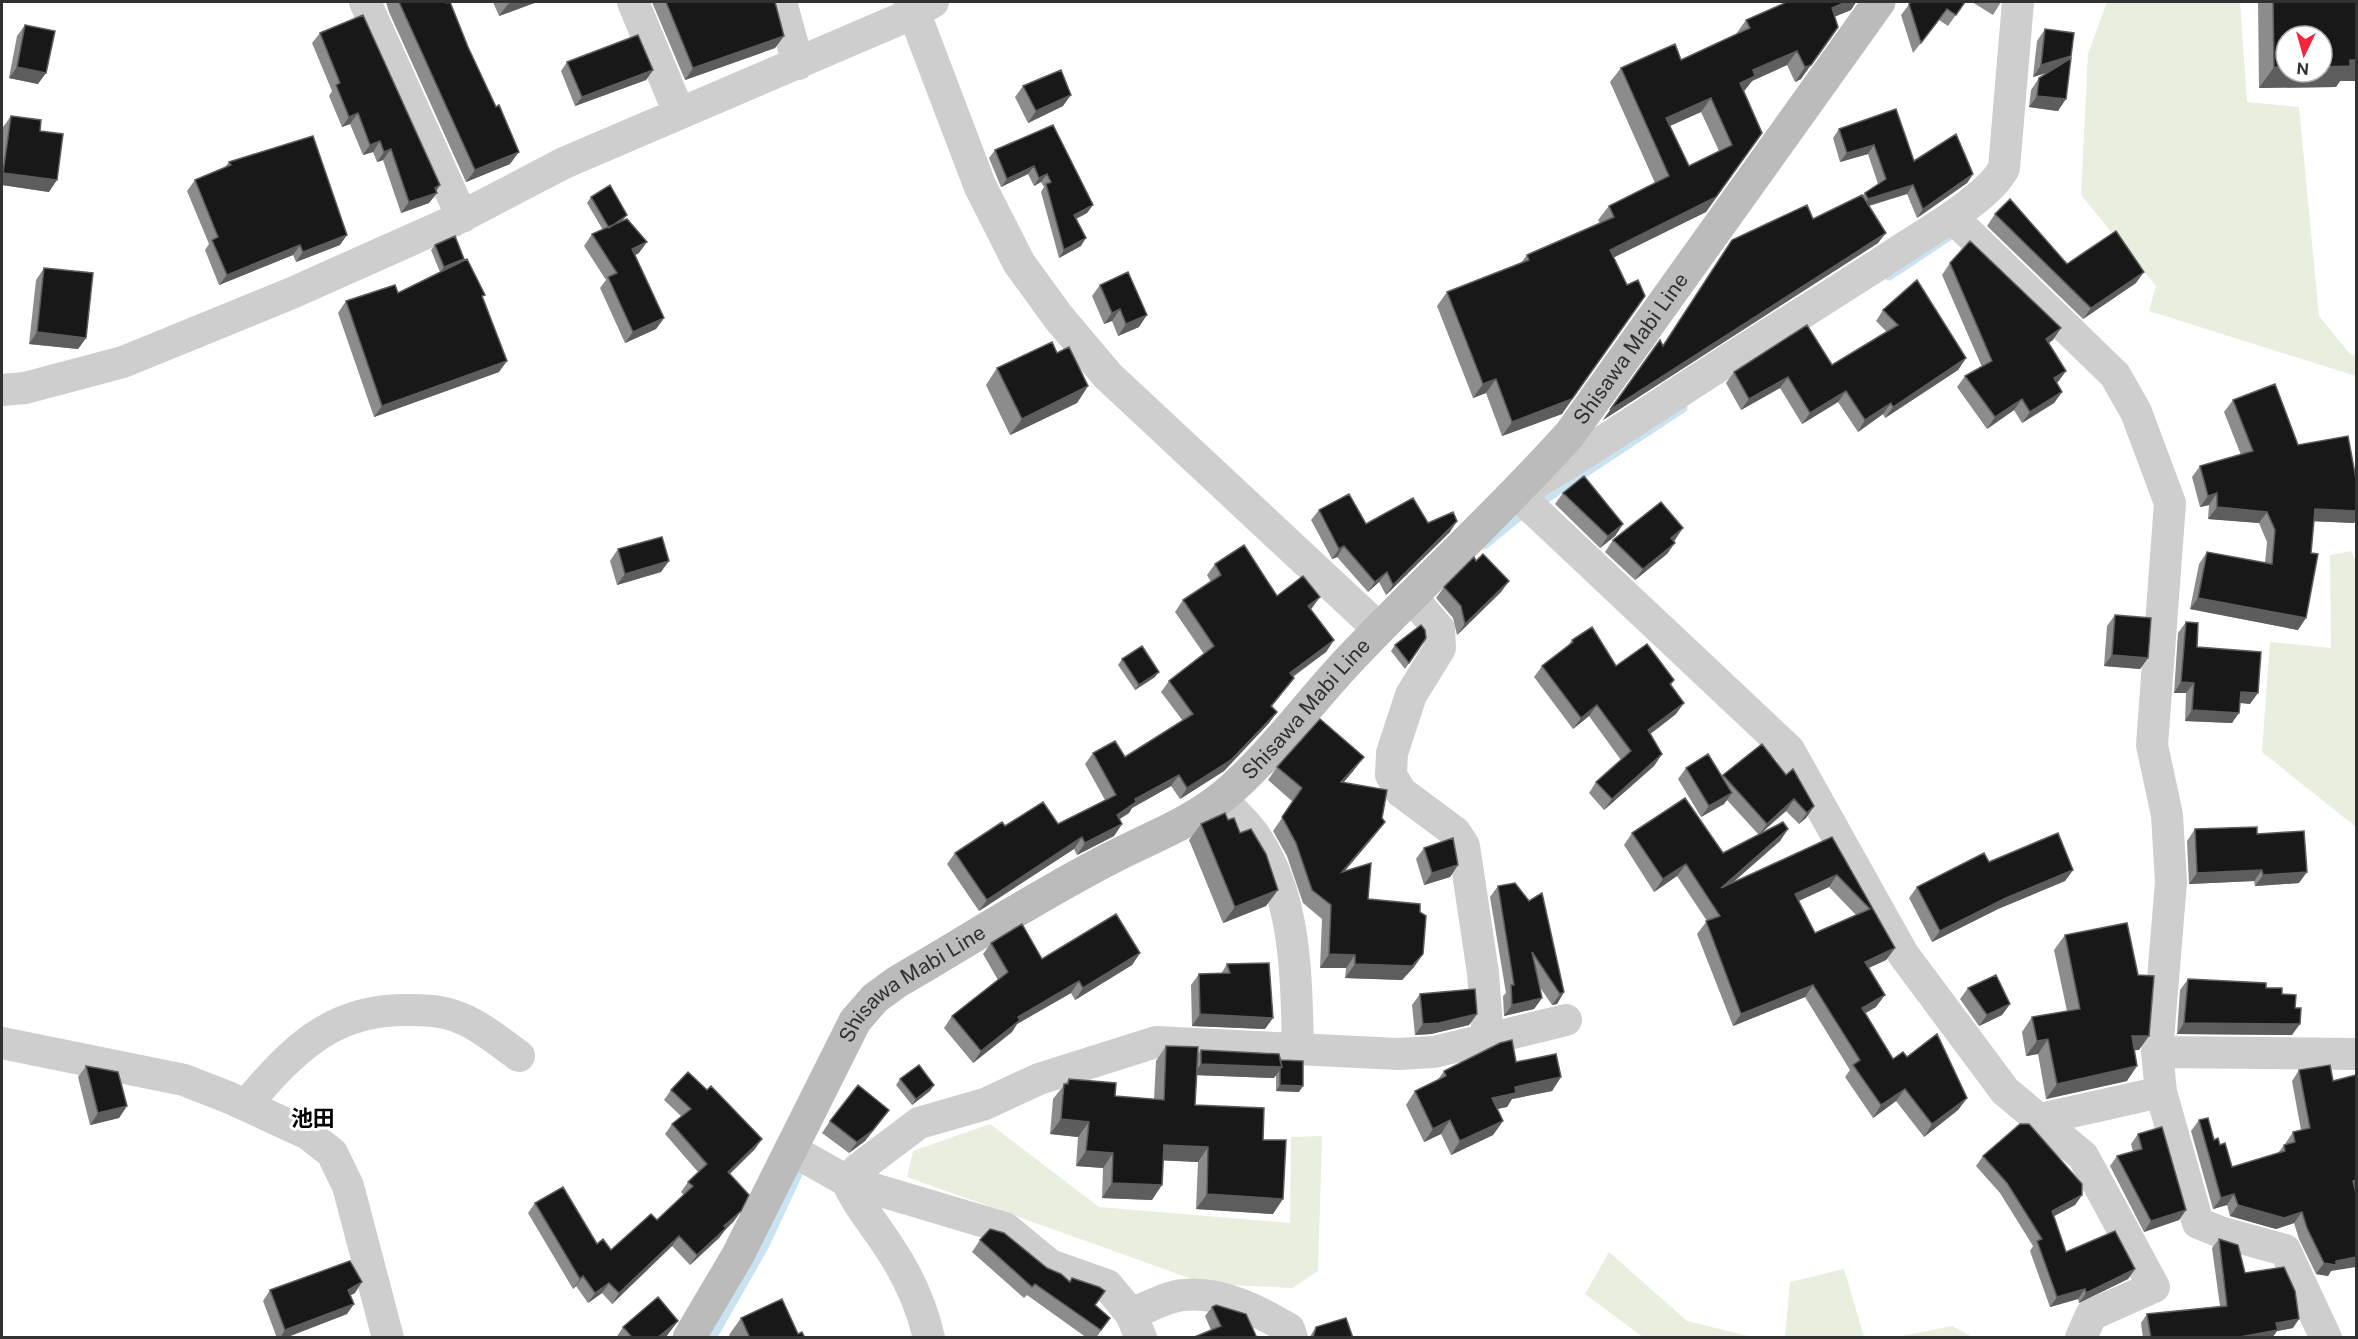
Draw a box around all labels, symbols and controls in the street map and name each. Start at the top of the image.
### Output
north arrow [2274,24,2334,84]
text: N [2296,58,2310,78]
street label: Shisawa Mabi Line [1568,268,1693,429]
street label: Shisawa Mabi Line [1236,633,1375,785]
street label: Shisawa Mabi Line [833,919,990,1046]
district label: 池田 [291,1105,335,1131]

